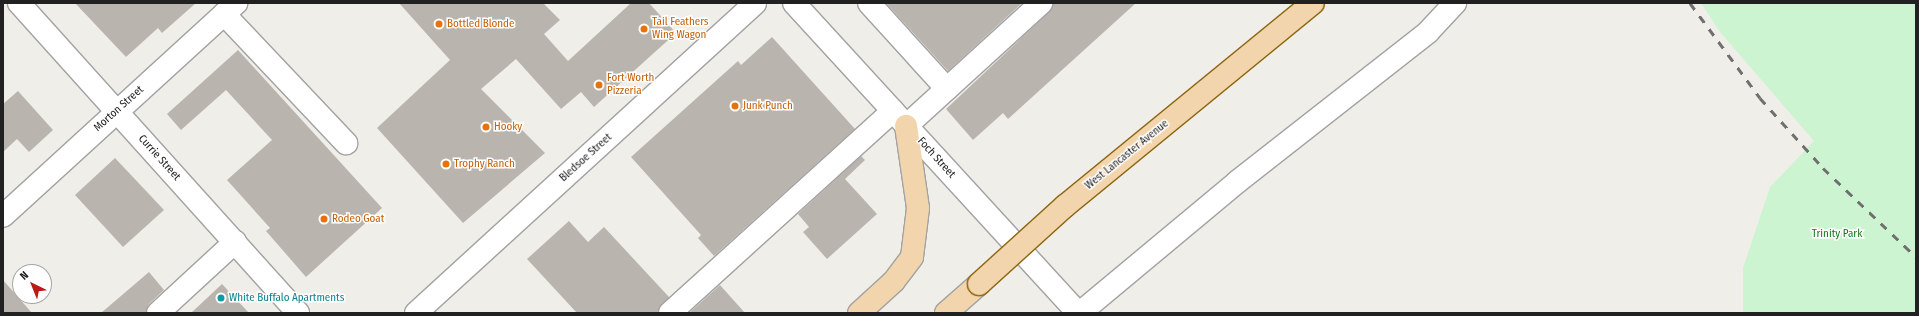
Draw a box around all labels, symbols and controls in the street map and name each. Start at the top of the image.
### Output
place label: Tail Feathers Wing Wagon [652,16,709,42]
place label: Bottled Blonde [447,17,514,31]
marker: Bottled Blonde [434,19,444,29]
marker: Tail Feathers Wing Wagon [639,24,649,34]
place label: Fort Worth Pizzeria [607,72,654,98]
marker: Fort Worth Pizzeria [594,80,604,90]
street label: Morton Street [92,83,146,135]
place label: Junk Punch [743,99,793,113]
marker: Junk Punch [730,101,740,111]
street label: West Lancaster Avenue [1083,117,1171,193]
place label: Hooky [494,120,522,134]
marker: Hooky [481,122,491,132]
street label: Bledsoe Street [557,131,615,185]
street label: Currie Street [135,133,183,183]
street label: Foch Street [914,135,958,181]
place label: Trophy Ranch [454,157,515,171]
marker: Trophy Ranch [441,159,451,169]
place label: Rodeo Goat [332,212,384,226]
marker: Rodeo Goat [319,214,329,224]
park label: Trinity Park [1812,227,1862,241]
north arrow [12,264,52,304]
text: N [17,269,31,283]
place label: White Buffalo Apartments [229,291,344,305]
marker: White Buffalo Apartments [216,293,226,303]

